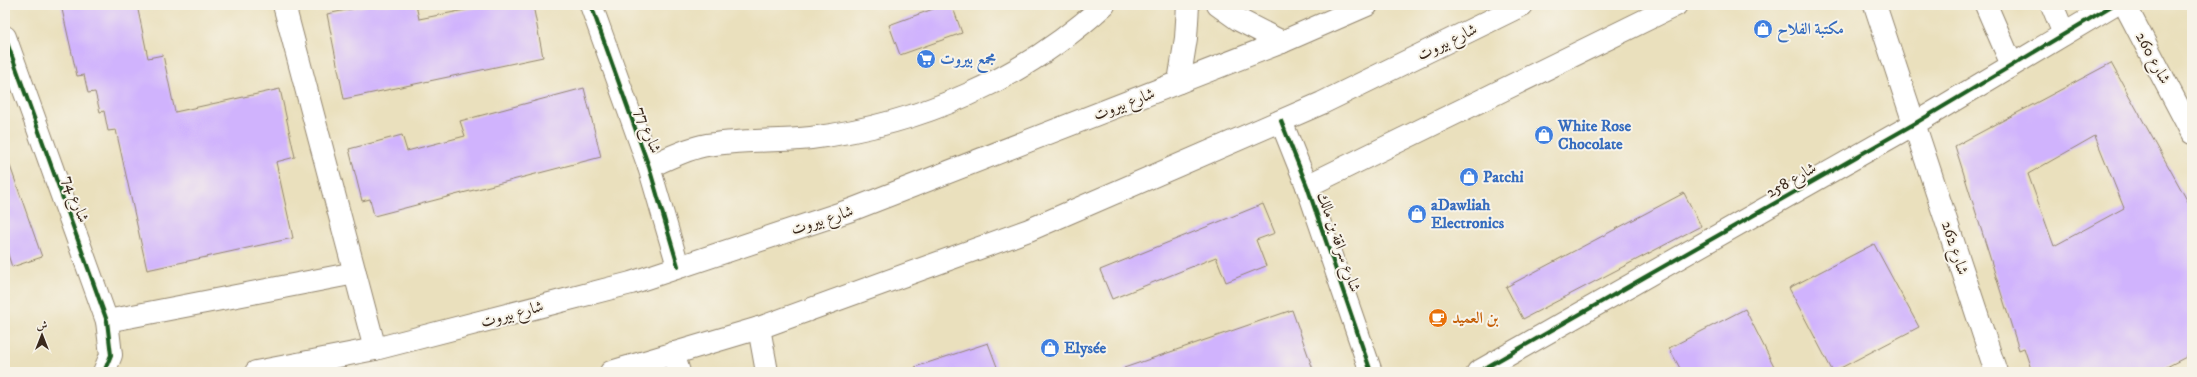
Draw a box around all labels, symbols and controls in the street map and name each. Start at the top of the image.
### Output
shop icon: مكتبة الفلاح [1752,18,1774,40]
street label: شارع بيروت [1414,19,1482,68]
place label: مكتبة الفلاح [1777,19,1844,43]
street label: شارع 260 [2128,29,2175,89]
supermarket icon: مجمع بيروت [915,48,937,70]
place label: مجمع بيروت [940,49,996,74]
street label: شارع بيروت [1090,83,1159,128]
street label: شارع 77 [628,104,666,157]
place label: White Rose Chocolate [1557,116,1631,154]
shop icon: White Rose Chocolate [1533,124,1555,146]
street label: شارع 258 [1762,158,1821,205]
shop icon: Patchi [1458,166,1480,188]
place label: Patchi [1483,167,1524,187]
street label: شارع 74 [55,173,94,226]
street label: شارع سراقة بن مالك [1310,189,1365,296]
place label: aDawliah Electronics [1431,195,1505,233]
street label: شارع بيروت [788,201,857,242]
shop icon: aDawliah Electronics [1406,203,1428,225]
street label: شارع 262 [1934,219,1973,278]
street label: شارع بيروت [478,296,546,335]
cafe icon: بن العميد [1427,307,1449,329]
place label: بن العميد [1452,308,1498,328]
north arrow [22,315,62,355]
text: ش [37,319,48,333]
shop icon: Elysée [1039,337,1061,359]
place label: Elysée [1064,338,1107,358]

